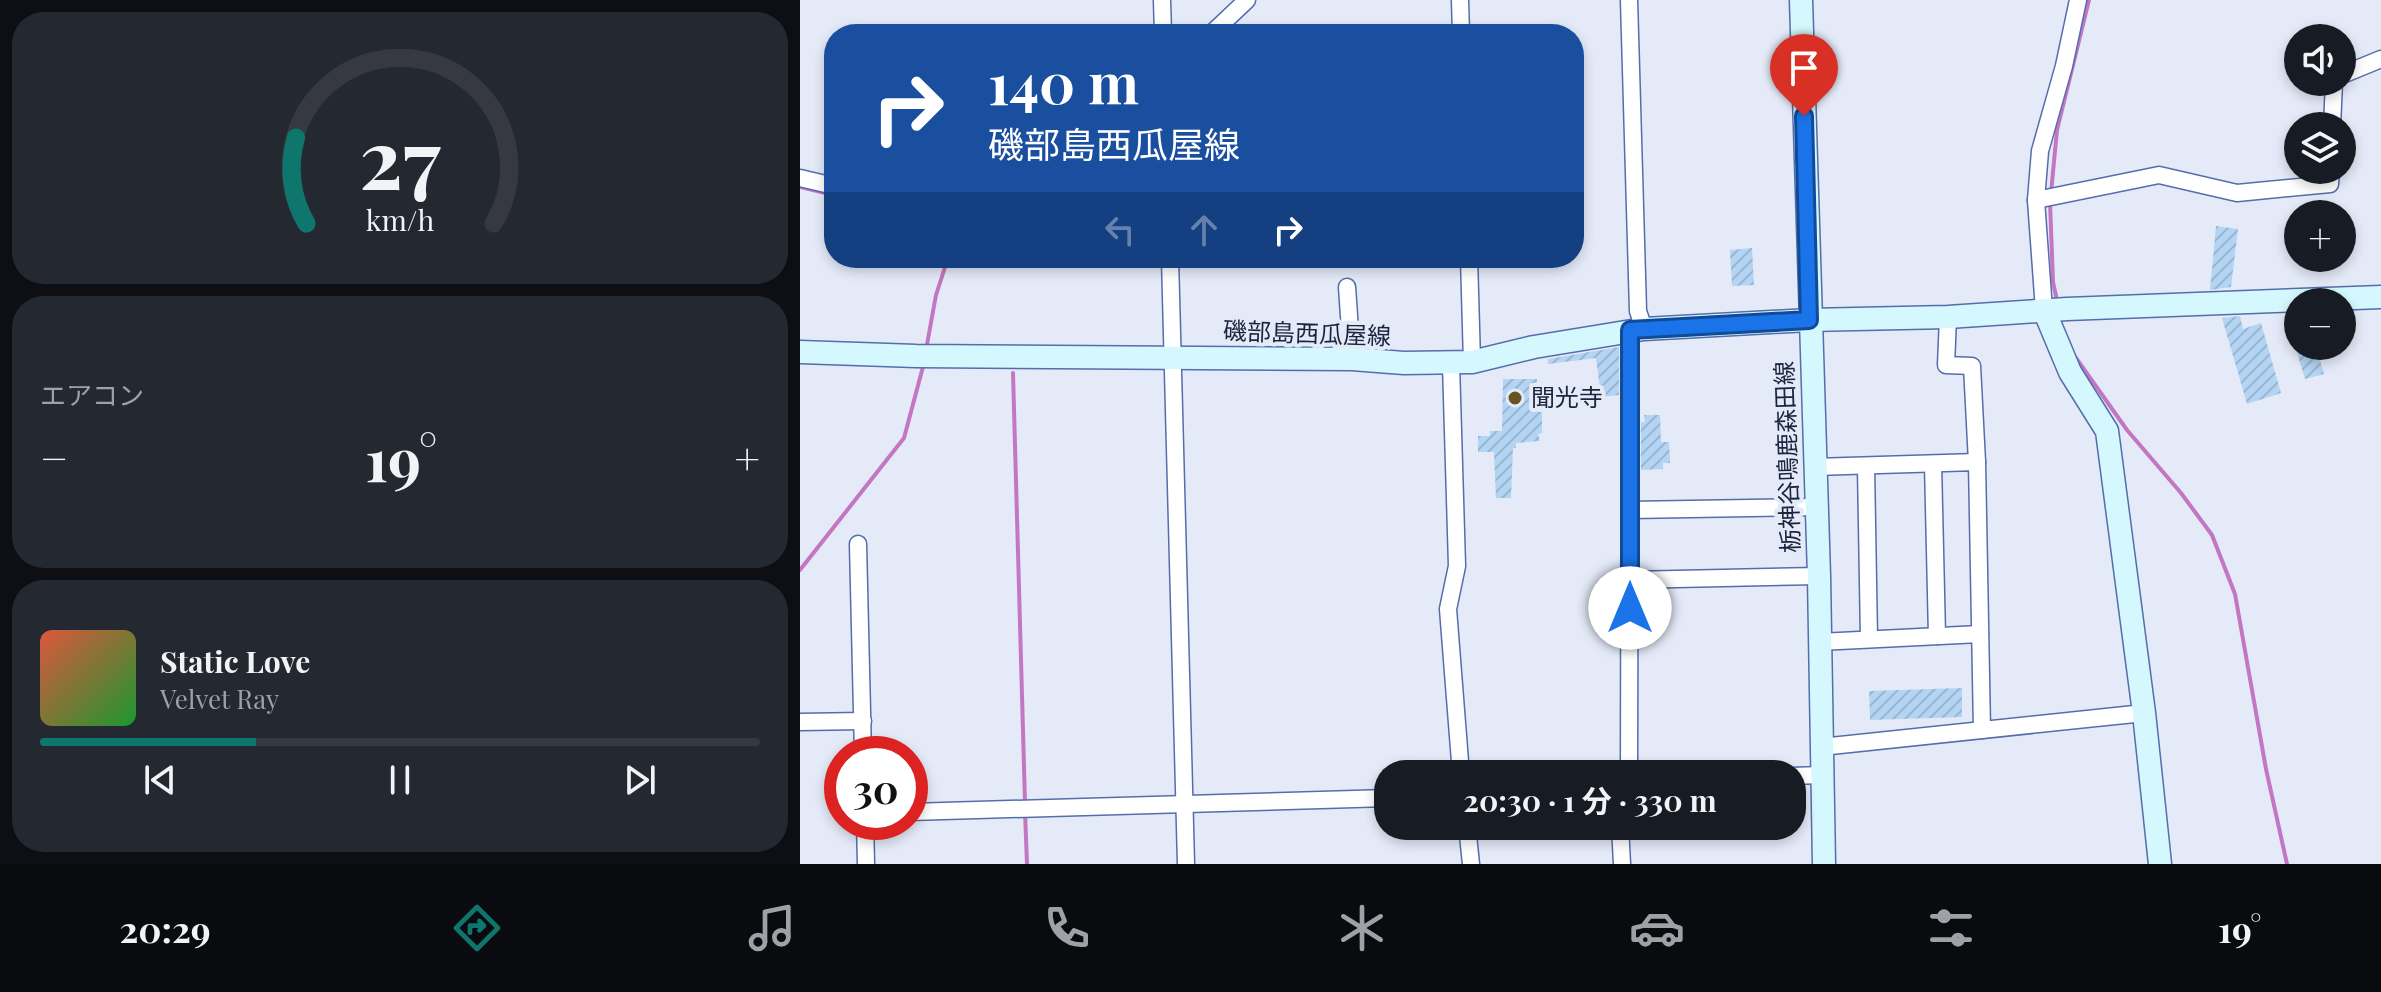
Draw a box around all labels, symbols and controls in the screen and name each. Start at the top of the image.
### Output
map controls [2284,24,2356,360]
button: sound [2284,24,2356,96]
pin [1770,34,1838,116]
text: 140 m [988,44,1139,119]
icon: arrive [1782,46,1826,90]
icon: right [856,56,960,160]
text: 27 [359,100,441,211]
button: layers [2284,112,2356,184]
text: 磯部島西瓜屋線 [988,119,1240,167]
text: km/h [366,200,434,238]
button: + [2284,200,2356,272]
icon: left [1098,208,1142,252]
icon: ahead [1182,208,1226,252]
icon: right [1266,208,1310,252]
button: − [2284,288,2356,360]
street label: 磯部島西瓜屋線 [1223,313,1392,351]
street label: 栃神谷鳴鹿森田線 [1767,361,1805,554]
text: エアコン [40,377,144,412]
place label: 聞光寺 [1531,380,1603,412]
marker: 聞光寺 [1506,389,1524,407]
text: 19° [365,417,438,497]
text: − [40,427,68,486]
text: + [734,427,760,486]
position arrow [1588,566,1672,650]
text: Static Love [160,641,310,681]
text: Velvet Ray [160,681,279,716]
speed limit sign: 30 [824,736,928,840]
icon: previous [138,758,182,802]
icon: pause [378,758,422,802]
icon: next [618,758,662,802]
text: 20:30 · 1 分 · 330 m [1463,780,1717,820]
icon: directions [449,900,505,956]
icon: music [744,900,800,956]
icon: phone [1039,900,1095,956]
icon: climate [1334,900,1390,956]
icon: car [1629,900,1685,956]
icon: filters [1923,900,1979,956]
text: 20:29 [119,904,211,952]
text: 19° [2218,904,2262,952]

